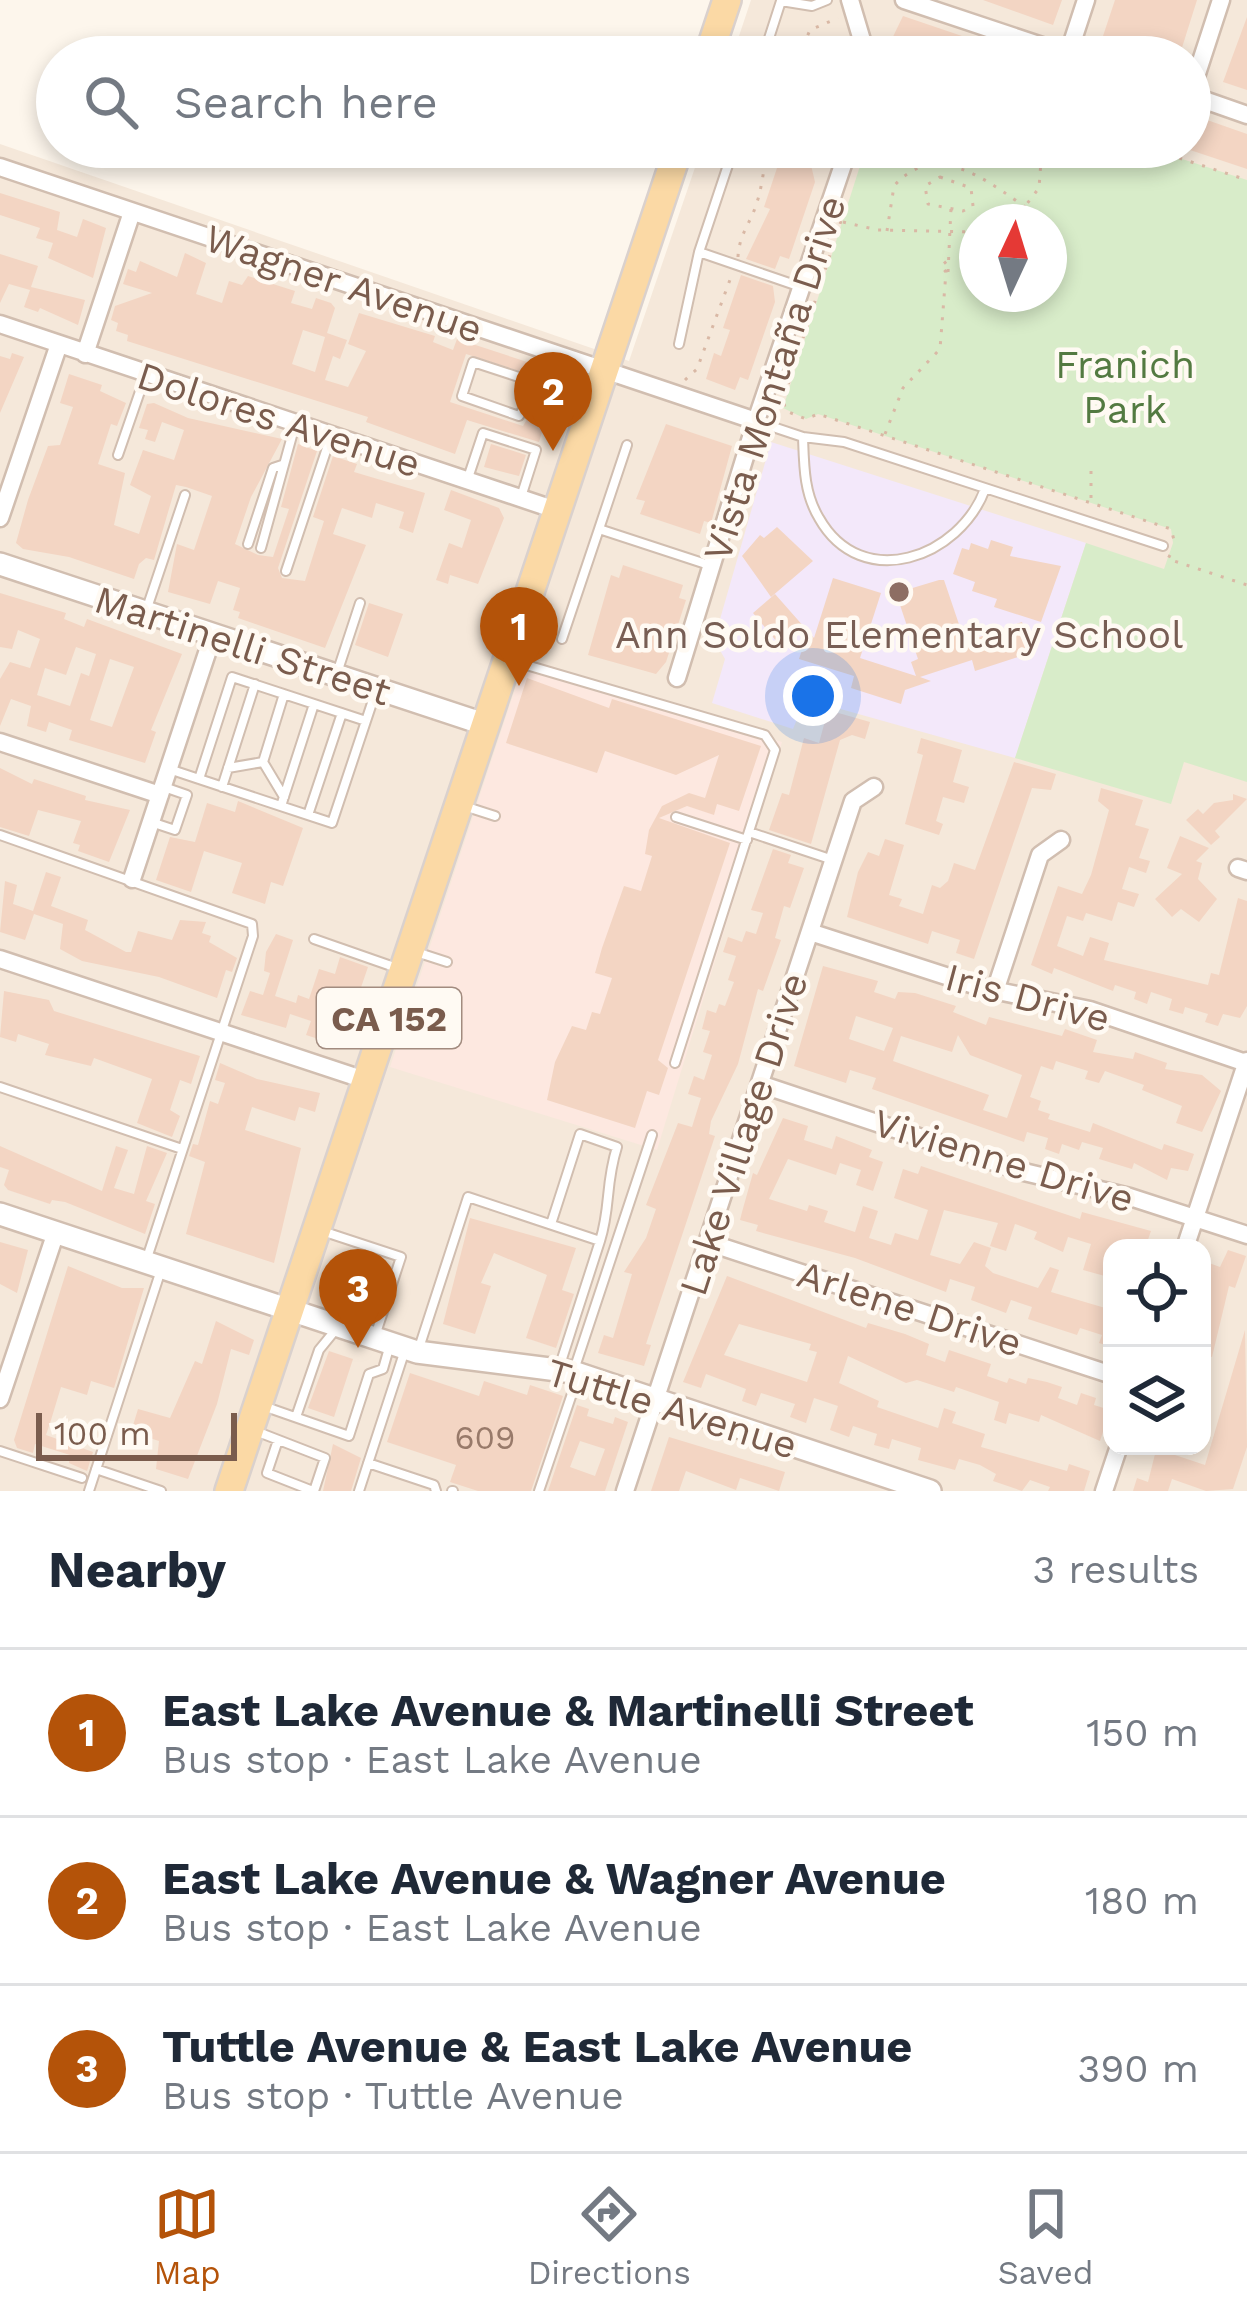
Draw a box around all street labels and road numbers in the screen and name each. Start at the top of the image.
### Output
street label: Vista Montaña Drive [694,190,855,566]
street label: Wagner Avenue [199,215,488,352]
street label: Dolores Avenue [132,353,426,486]
street label: Martinelli Street [89,576,396,714]
street label: Iris Drive [941,954,1115,1041]
street label: Lake Village Drive [670,967,817,1301]
road number: CA 152 [317,988,461,1048]
street label: Vivienne Drive [868,1100,1139,1221]
street label: Arlene Drive [792,1251,1028,1366]
street label: Tuttle Avenue [541,1349,802,1468]

